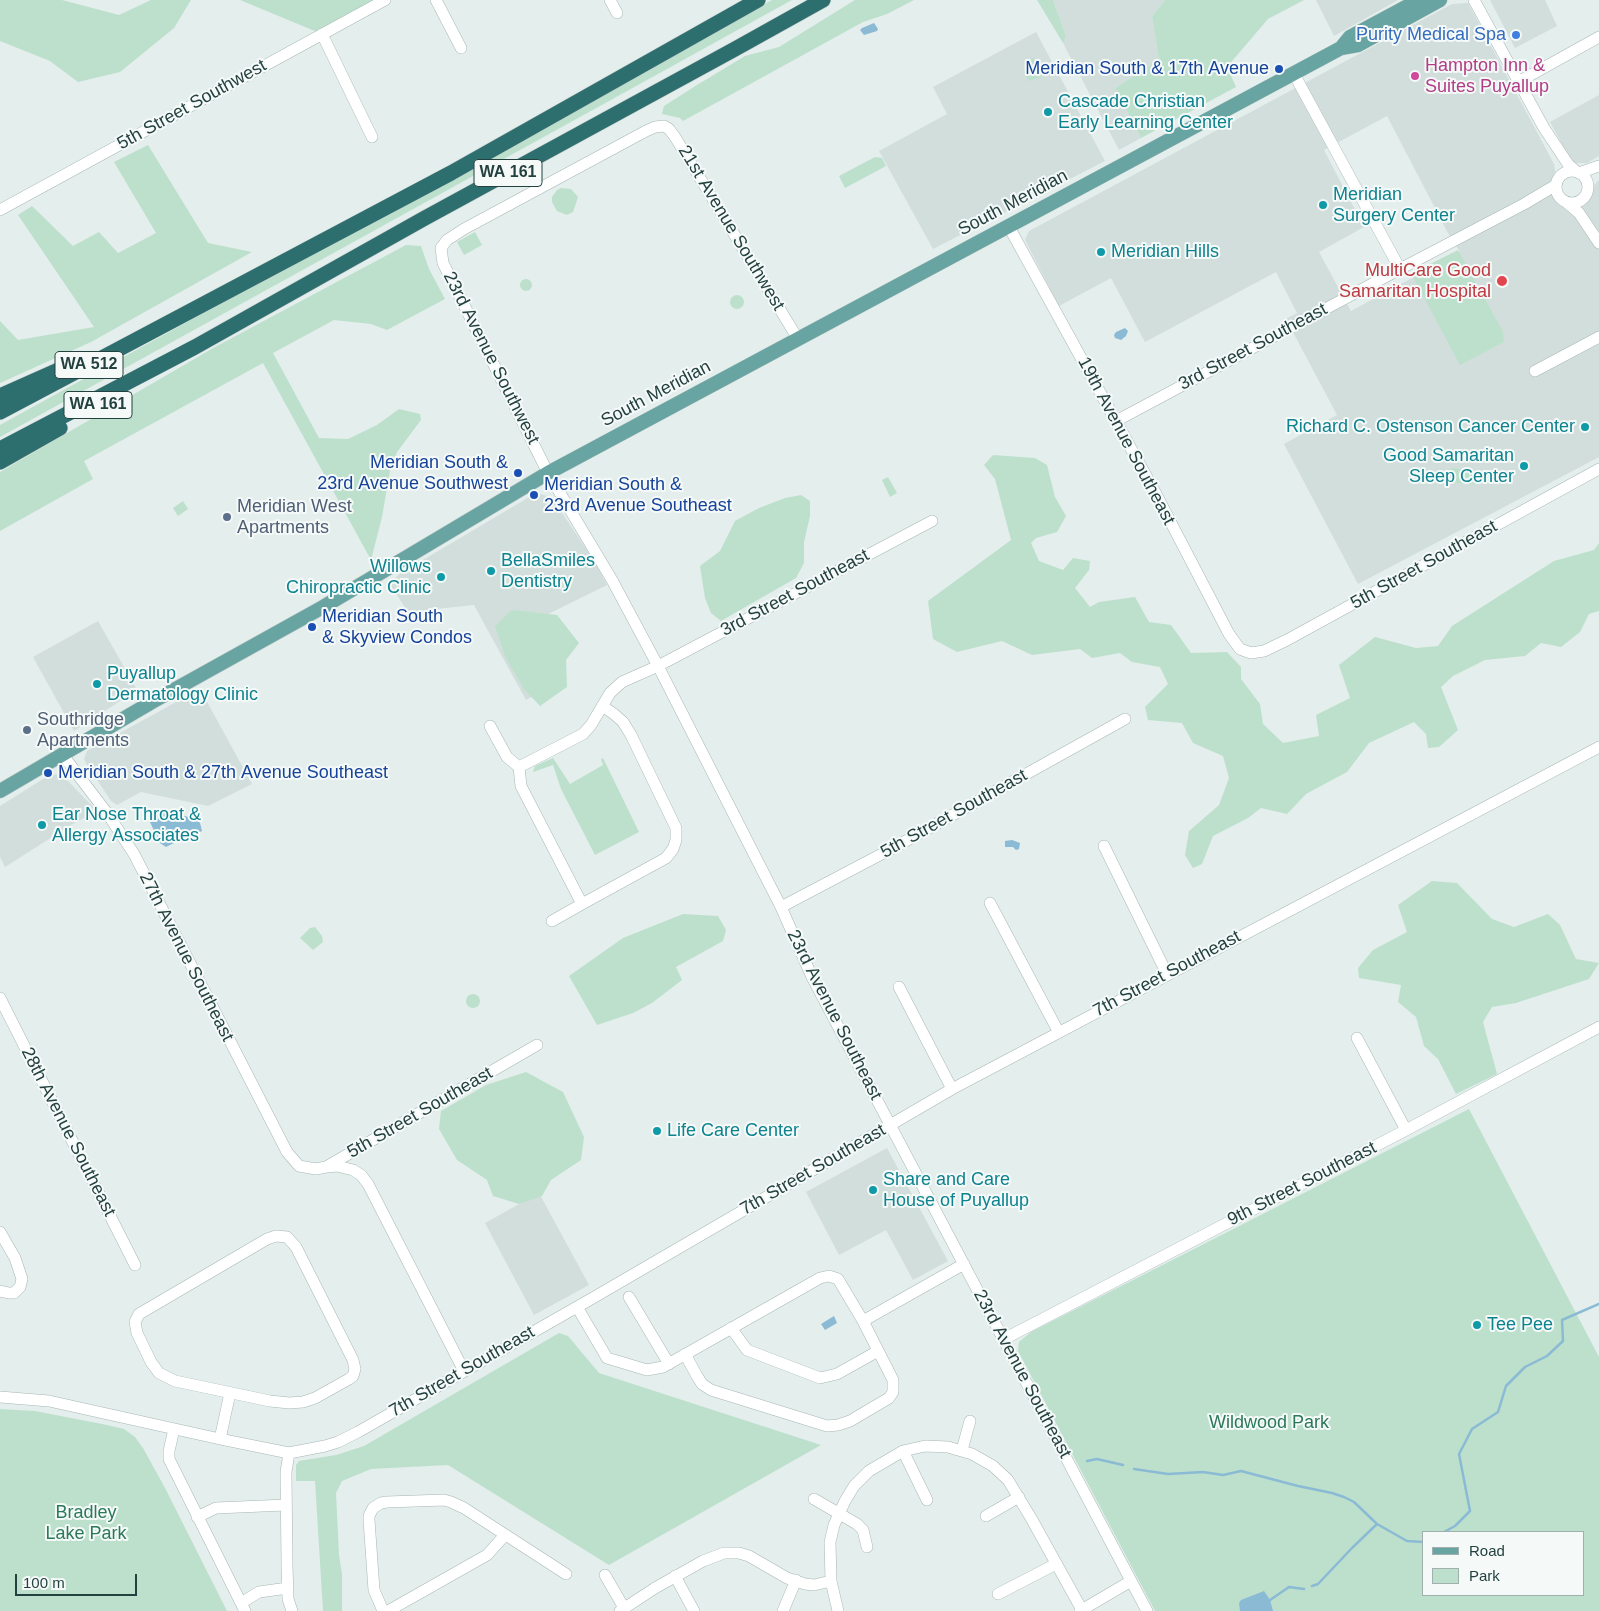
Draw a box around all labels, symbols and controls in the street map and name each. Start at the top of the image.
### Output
place label: Purity Medical Spa [1356,24,1506,46]
marker: Purity Medical Spa [1510,29,1522,41]
street label: 5th Street Southwest [114,55,270,155]
place label: Hampton Inn & Suites Puyallup [1425,55,1549,98]
place label: Meridian South & 17th Avenue [1025,58,1269,80]
marker: Meridian South & 17th Avenue [1273,63,1285,75]
marker: Hampton Inn & Suites Puyallup [1409,70,1421,82]
place label: Cascade Christian Early Learning Center [1058,91,1233,134]
marker: Cascade Christian Early Learning Center [1042,106,1054,118]
street label: 21st Avenue Southwest [673,142,789,314]
road number: WA 161 [474,160,542,187]
street label: South Meridian [954,165,1072,241]
place label: Meridian Surgery Center [1333,184,1455,226]
marker: Meridian Surgery Center [1317,199,1329,211]
place label: Meridian Hills [1111,241,1219,263]
marker: Meridian Hills [1095,246,1107,258]
place label: MultiCare Good Samaritan Hospital [1339,260,1491,302]
street label: 23rd Avenue Southwest [438,268,544,448]
marker: MultiCare Good Samaritan Hospital [1495,274,1509,288]
street label: 3rd Street Southeast [1175,299,1331,395]
road number: WA 512 [55,352,123,378]
street label: 19th Avenue Southeast [1073,353,1179,529]
street label: South Meridian [597,356,715,432]
road number: WA 161 [64,392,132,418]
place label: Richard C. Ostenson Cancer Center [1286,416,1575,438]
marker: Richard C. Ostenson Cancer Center [1579,421,1591,433]
place label: Good Samaritan Sleep Center [1383,445,1514,488]
place label: Meridian South & 23rd Avenue Southwest [317,452,508,494]
marker: Good Samaritan Sleep Center [1518,460,1530,472]
marker: Meridian South & 23rd Avenue Southwest [512,467,524,479]
place label: Meridian South & 23rd Avenue Southeast [544,474,732,516]
marker: Meridian South & 23rd Avenue Southeast [528,489,540,501]
place label: Meridian West Apartments [237,496,352,538]
marker: Meridian West Apartments [221,511,233,523]
street label: 5th Street Southeast [1347,516,1501,614]
street label: 3rd Street Southeast [717,545,873,641]
place label: BellaSmiles Dentistry [501,550,595,592]
place label: Willows Chiropractic Clinic [286,556,431,598]
marker: BellaSmiles Dentistry [485,565,497,577]
marker: Willows Chiropractic Clinic [435,571,447,583]
place label: Meridian South & Skyview Condos [322,606,472,649]
marker: Meridian South & Skyview Condos [306,621,318,633]
place label: Puyallup Dermatology Clinic [107,663,258,706]
marker: Puyallup Dermatology Clinic [91,678,103,690]
place label: Southridge Apartments [37,709,129,752]
marker: Southridge Apartments [21,724,33,736]
place label: Meridian South & 27th Avenue Southeast [58,762,388,784]
street label: 5th Street Southeast [877,765,1031,863]
marker: Meridian South & 27th Avenue Southeast [42,767,54,779]
place label: Ear Nose Throat & Allergy Associates [52,804,201,846]
marker: Ear Nose Throat & Allergy Associates [36,819,48,831]
street label: 27th Avenue Southeast [134,869,238,1045]
street label: 23rd Avenue Southeast [782,926,886,1104]
street label: 7th Street Southeast [1089,926,1245,1022]
street label: 28th Avenue Southeast [16,1044,120,1220]
street label: 5th Street Southeast [344,1063,496,1163]
place label: Life Care Center [667,1120,799,1142]
street label: 7th Street Southeast [737,1120,889,1220]
marker: Life Care Center [651,1125,663,1137]
street label: 9th Street Southeast [1224,1137,1380,1231]
place label: Share and Care House of Puyallup [883,1169,1029,1212]
marker: Share and Care House of Puyallup [867,1184,879,1196]
street label: 23rd Avenue Southeast [968,1286,1076,1462]
place label: Tee Pee [1487,1314,1553,1336]
marker: Tee Pee [1471,1319,1483,1331]
street label: 7th Street Southeast [386,1322,538,1422]
park label: Wildwood Park [1209,1412,1329,1434]
park label: Bradley Lake Park [45,1502,127,1545]
legend [1422,1531,1584,1596]
text: Road [1469,1542,1505,1559]
scale bar [18,1564,140,1596]
text: Park [1469,1567,1500,1584]
text: 100 m [23,1574,65,1591]

